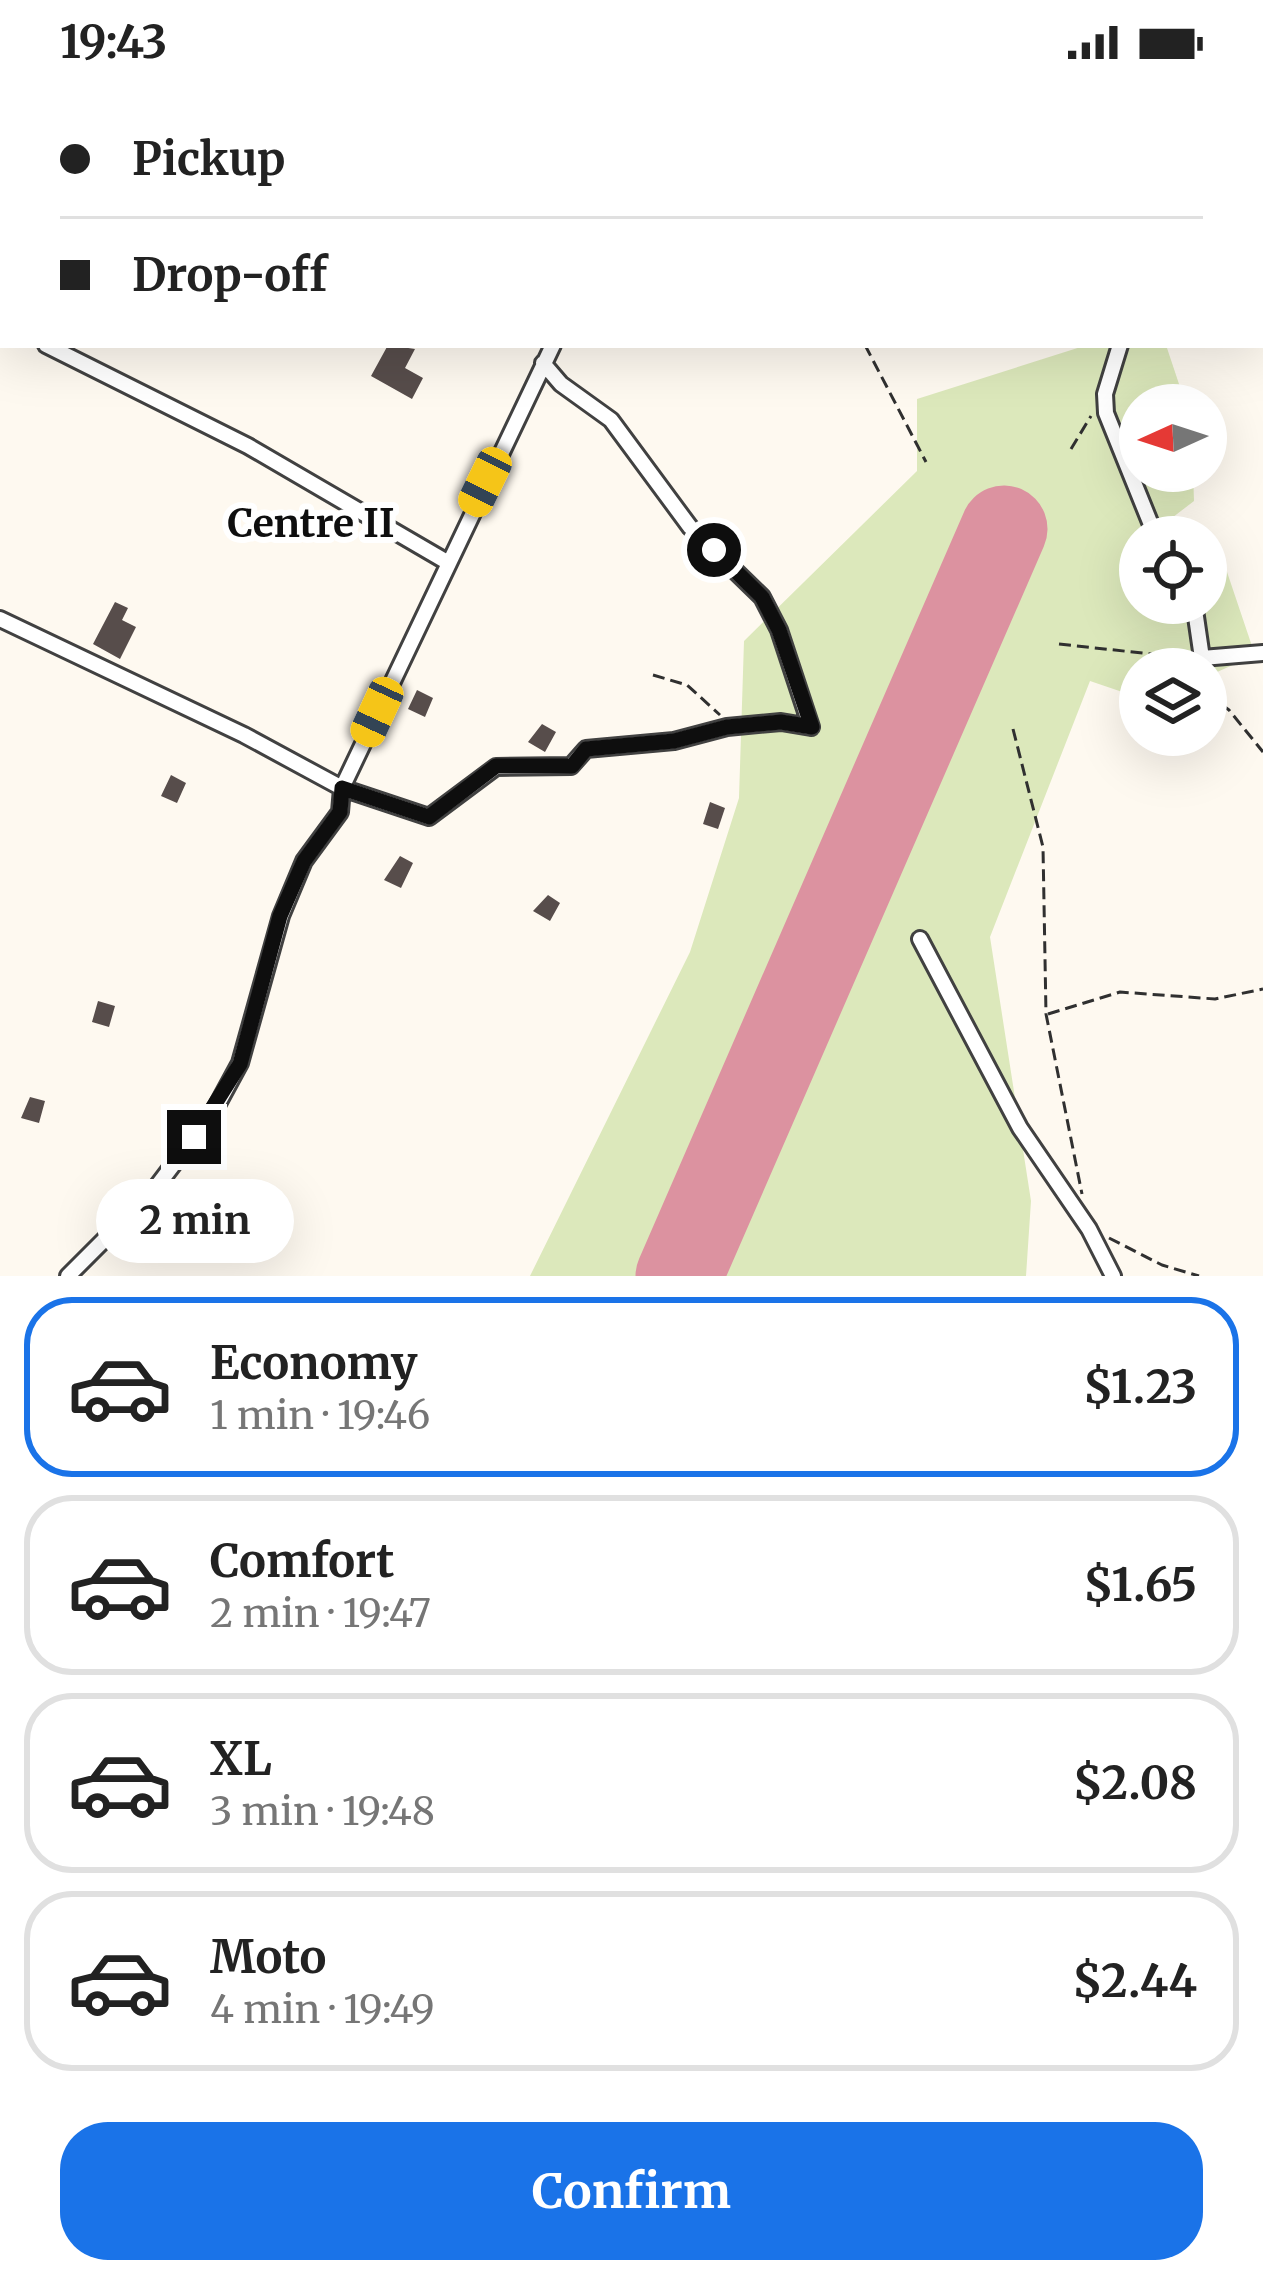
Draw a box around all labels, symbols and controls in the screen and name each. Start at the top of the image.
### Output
text: 19:43 [60,14,167,70]
text: Pickup [132,131,286,187]
text: Drop-off [132,247,327,303]
north arrow [1119,384,1227,492]
map controls [1119,384,1227,756]
car [453,442,517,522]
district label: Centre II [227,499,395,548]
button: locate [1119,516,1227,624]
route start [687,523,741,577]
button: layers [1119,648,1227,756]
car [345,672,409,752]
route end [167,1110,221,1164]
callout: 2 min [95,1179,293,1263]
text: 2 min [139,1196,251,1245]
icon: car [66,1333,174,1441]
text: Economy [210,1335,418,1391]
text: $1.23 [1083,1359,1197,1415]
text: 1 min · 19:46 [210,1391,430,1440]
icon: car [66,1531,174,1639]
text: Comfort [210,1533,394,1589]
text: $1.65 [1083,1557,1197,1613]
text: 2 min · 19:47 [210,1589,431,1638]
icon: car [66,1729,174,1837]
text: XL [210,1731,272,1787]
text: $2.08 [1073,1755,1197,1811]
text: 3 min · 19:48 [210,1787,435,1836]
icon: car [66,1927,174,2035]
text: Moto [210,1929,326,1985]
text: $2.44 [1072,1953,1197,2009]
text: 4 min · 19:49 [210,1985,435,2034]
button: Confirm [60,2122,1203,2260]

